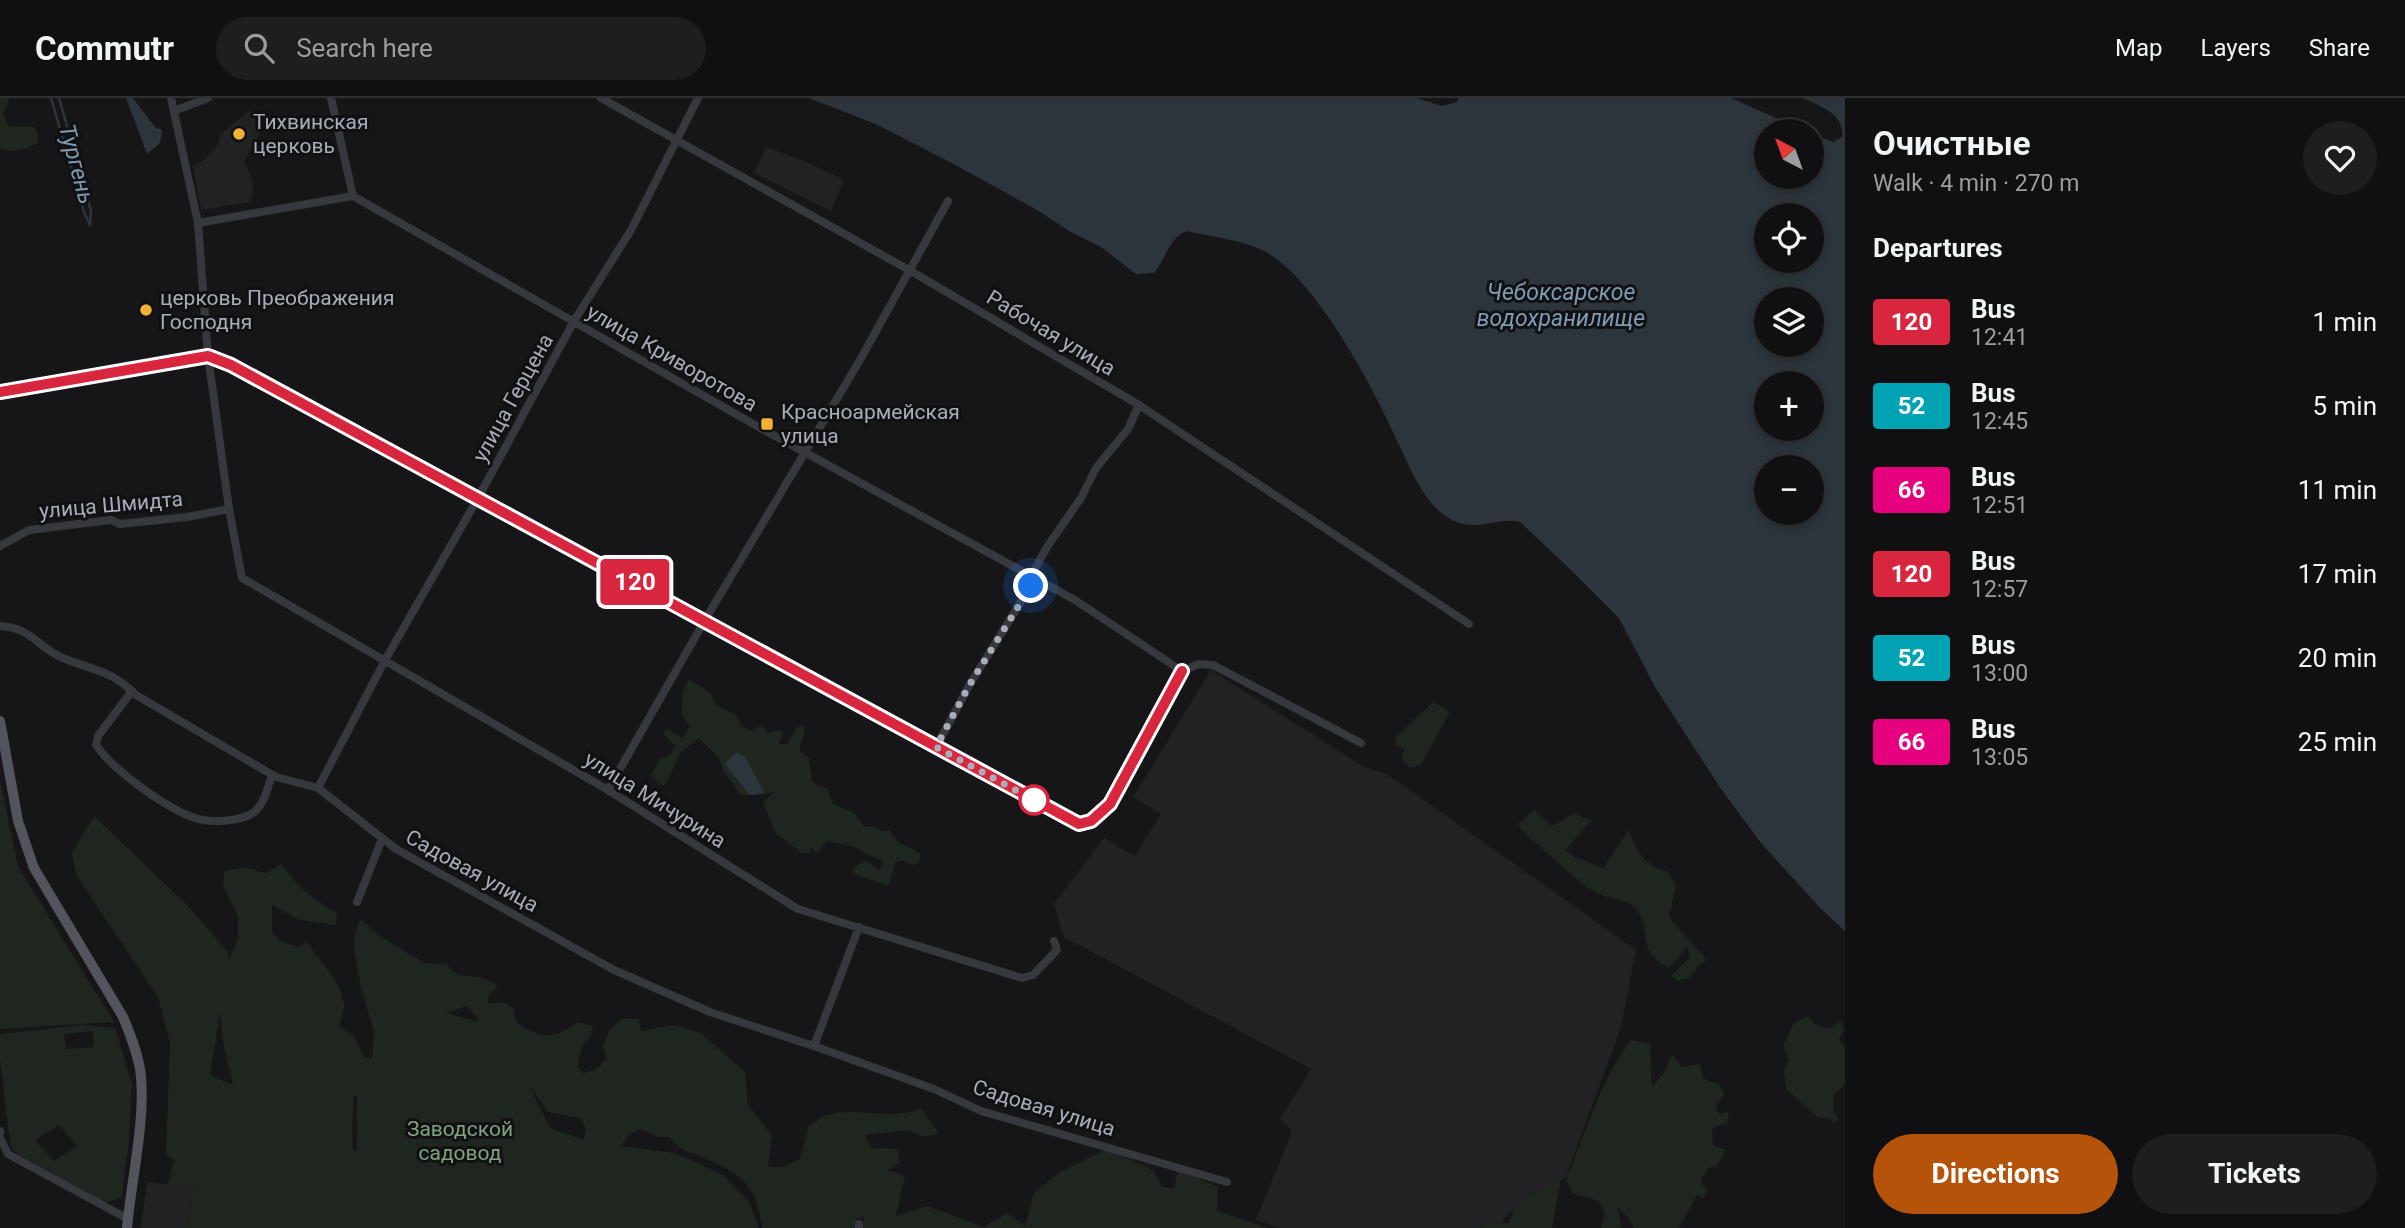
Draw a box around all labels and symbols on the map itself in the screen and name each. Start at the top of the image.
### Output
place label: Тихвинская церковь [253,110,368,158]
north arrow [1754,119,1824,189]
water label: Тургень [53,121,100,207]
marker: Тихвинская церковь [231,126,247,142]
water label: Чебоксарское водохранилище [1477,279,1645,332]
street label: Рабочая улица [983,285,1119,381]
place label: церковь Преображения Господня [160,286,394,334]
street label: улица Криворотова [583,299,761,417]
marker: церковь Преображения Господня [138,302,154,318]
street label: улица Герцена [468,330,558,466]
place label: Красноармейская улица [781,400,960,448]
marker: Красноармейская улица [759,416,775,432]
street label: улица Шмидта [38,487,184,523]
line badge: 120 [595,559,675,605]
your location [1013,568,1048,603]
street label: улица Мичурина [580,747,730,853]
unlabelled marker [1019,785,1049,815]
street label: Садовая улица [402,825,542,917]
street label: Садовая улица [970,1075,1118,1141]
park label: Заводской садовод [407,1117,513,1165]

